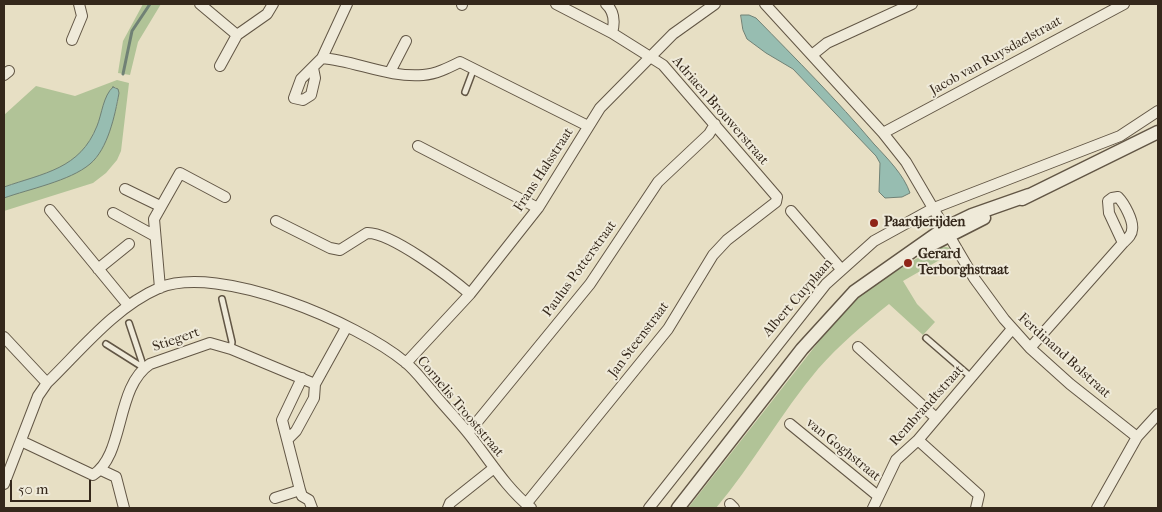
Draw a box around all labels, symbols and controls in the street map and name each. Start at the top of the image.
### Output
street label: Jacob van Ruysdaelstraat [927,13,1065,99]
street label: Adriaen Brouwerstraat [668,53,772,169]
street label: Frans Halsstraat [511,125,577,215]
place label: Paardjerijden [884,215,965,231]
marker: Paardjerijden [868,217,880,229]
street label: Paulus Potterstraat [540,218,620,320]
place label: Gerard Terborghstraat [918,247,1009,280]
street label: Albert Cuyplaan [759,255,837,341]
marker: Gerard Terborghstraat [902,257,914,269]
street label: Jan Steenstraat [605,299,673,381]
street label: Ferdinand Bolstraat [1014,310,1114,402]
street label: Stiegert [150,324,202,356]
street label: Cornelis Trooststraat [413,353,507,461]
street label: Rembrandtstraat [886,362,968,450]
street label: van Goghstraat [802,415,884,485]
scale bar [12,470,94,502]
text: 50 m [18,480,48,498]

